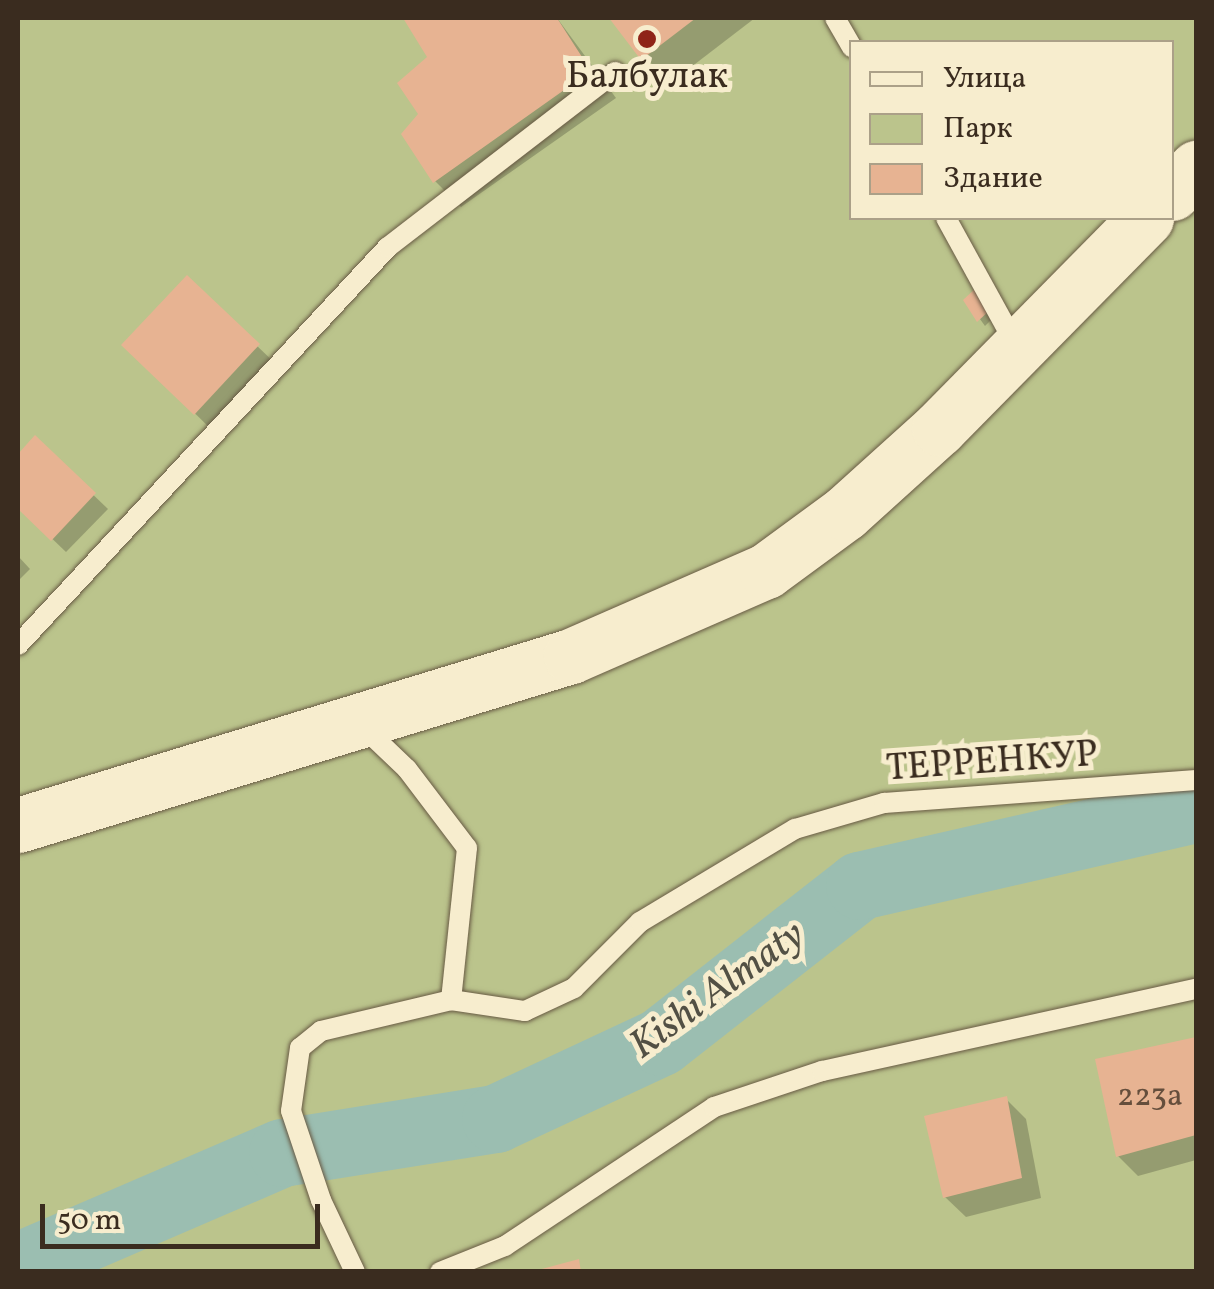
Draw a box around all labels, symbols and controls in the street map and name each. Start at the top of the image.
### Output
marker: Балбулак [636,28,658,50]
legend [849,40,1174,220]
place label: Балбулак [566,55,728,101]
text: Улица [943,58,1026,100]
text: Парк [943,108,1012,150]
text: Здание [943,158,1043,200]
street label: ТЕРРЕНКУР [885,733,1099,793]
water label: Kіshі Almaty [621,911,815,1071]
house number: 223а [1117,1078,1183,1116]
scale bar [45,1184,325,1246]
text: 50 m [57,1200,121,1242]

